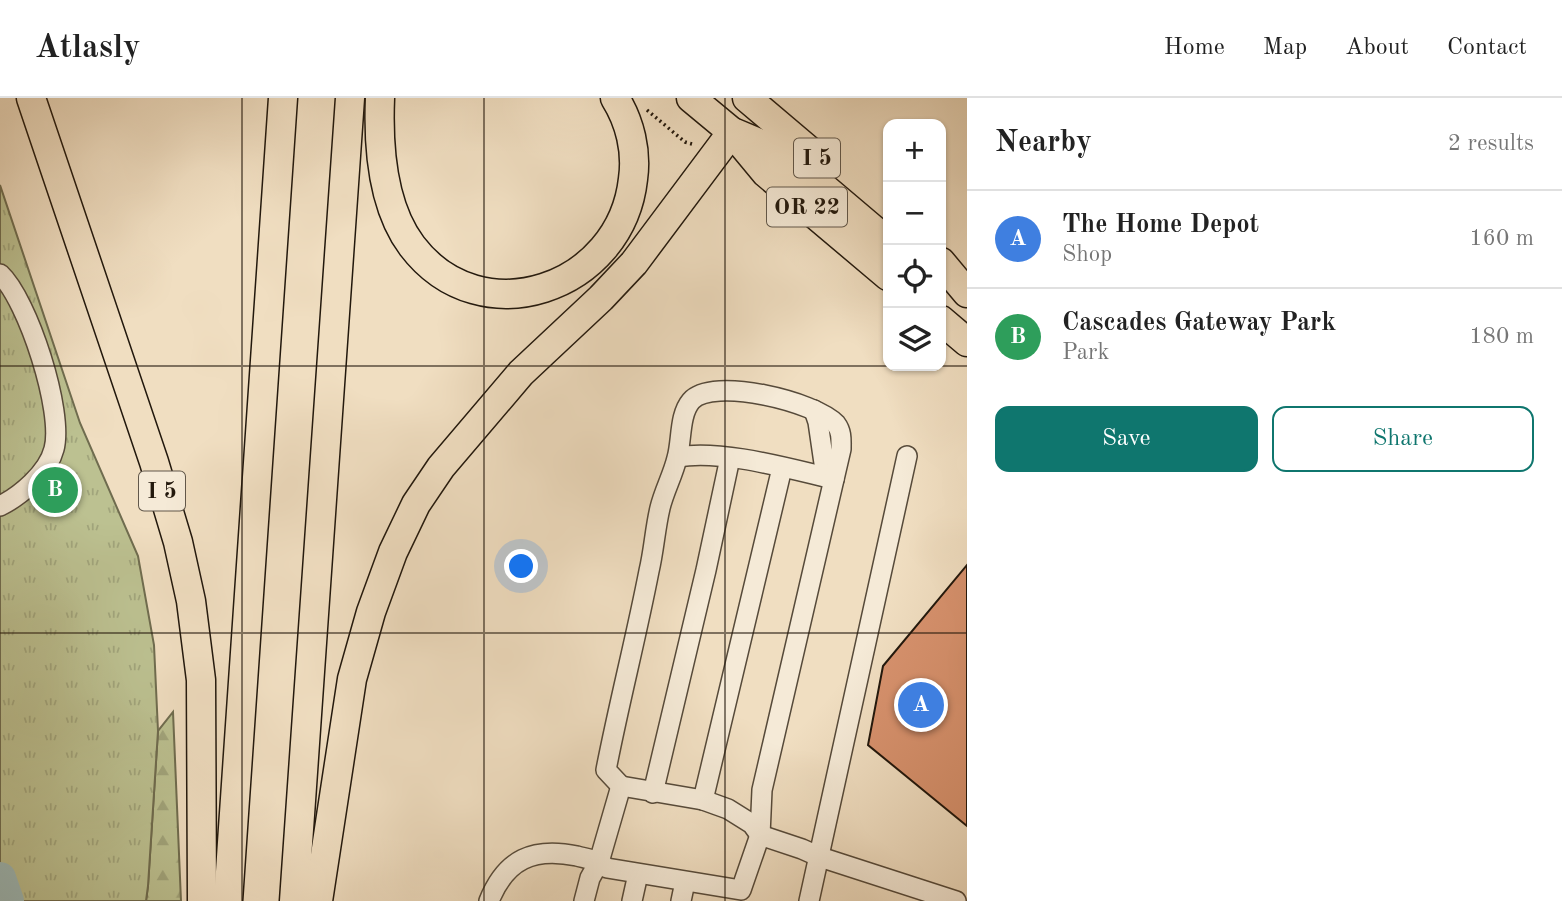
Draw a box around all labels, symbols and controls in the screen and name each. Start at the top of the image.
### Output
text: Atlasly [35,32,140,65]
text: Home [1164,36,1225,60]
text: Map [1263,36,1307,60]
text: About [1345,36,1409,60]
text: Contact [1447,36,1527,60]
map controls [883,119,946,371]
button: + [883,119,946,182]
text: Nearby [995,128,1092,158]
text: 2 results [1448,132,1534,155]
road number: I 5 [794,138,840,178]
button: − [883,182,946,245]
road number: OR 22 [767,188,847,226]
text: The Home Depot [1062,212,1259,238]
text: A [1009,227,1027,250]
text: 160 m [1469,227,1534,250]
text: Shop [1062,243,1112,266]
button: locate [883,245,946,308]
button: layers [883,308,946,371]
text: Cascades Gateway Park [1062,310,1336,336]
text: B [1010,325,1026,348]
text: 180 m [1469,325,1534,348]
text: Park [1062,341,1109,364]
button: Save [995,406,1258,472]
button: Share [1272,406,1534,472]
pin: B [32,464,78,516]
road number: I 5 [139,472,185,510]
your location [504,549,538,583]
pin: A [898,679,944,731]

